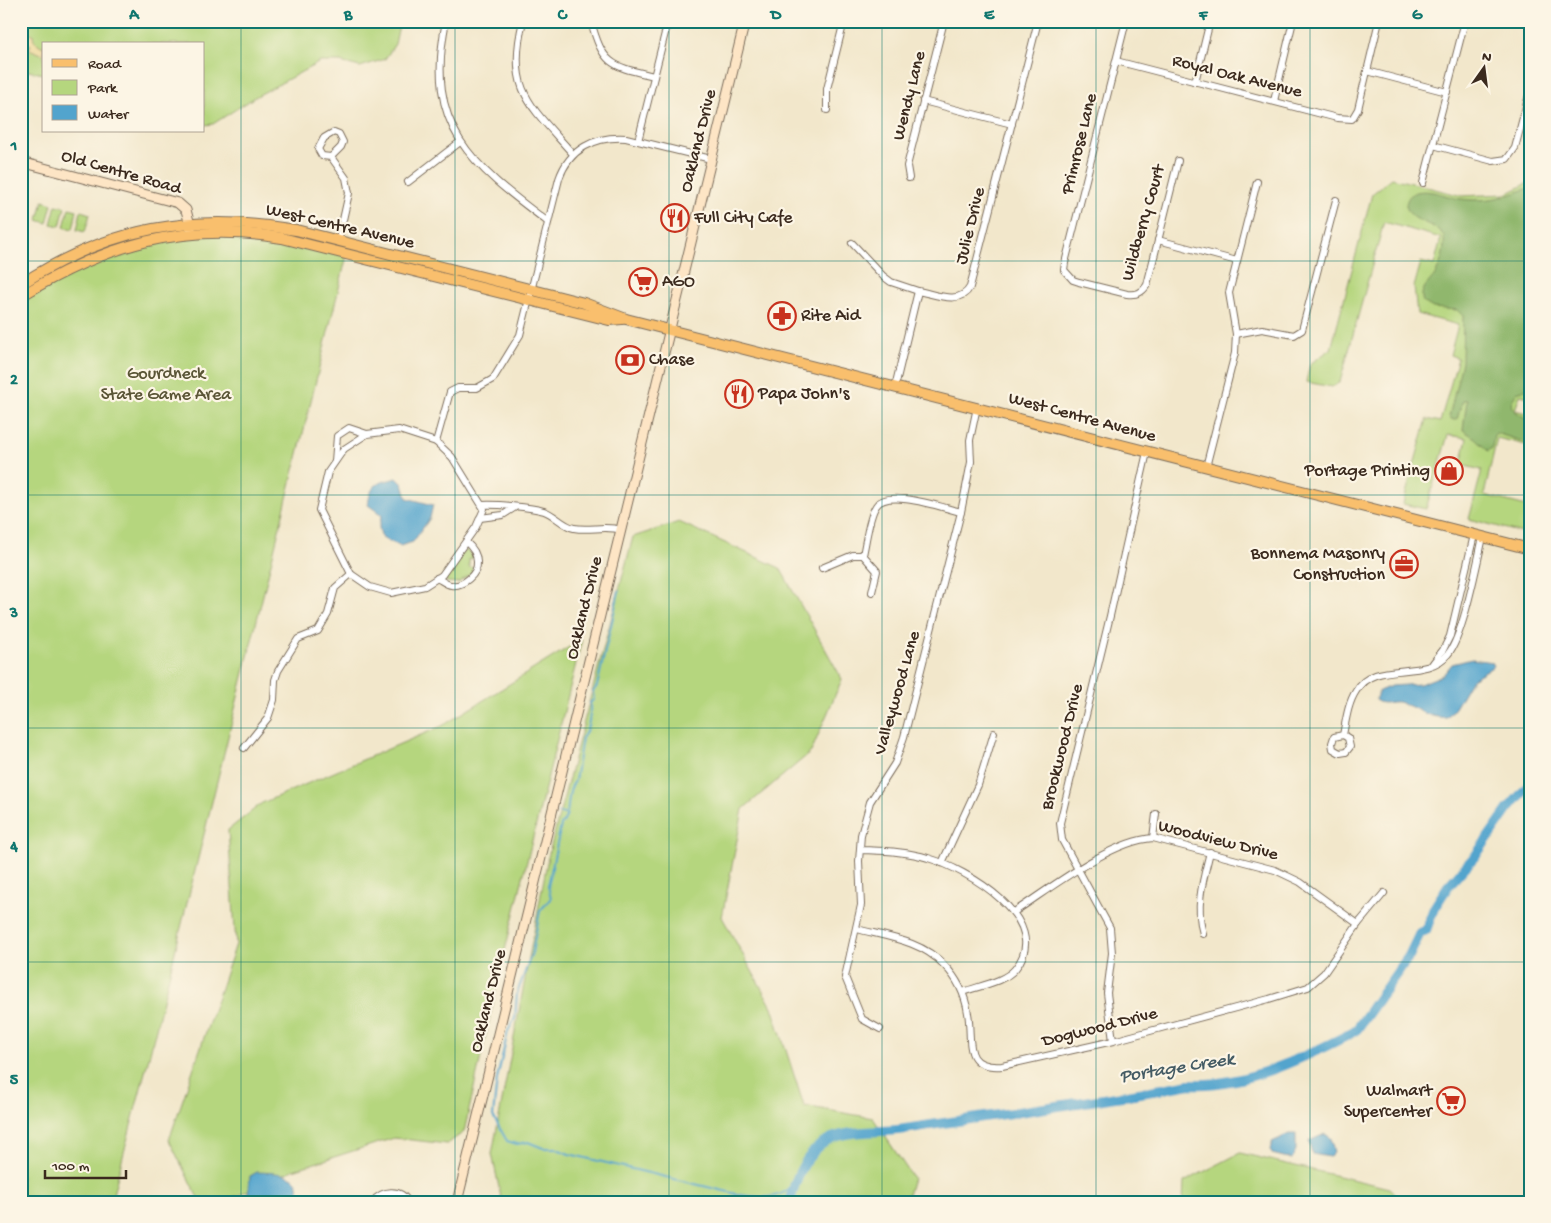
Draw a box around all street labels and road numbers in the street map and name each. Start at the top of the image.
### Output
street label: Wendy Lane [889,49,931,143]
street label: Royal Oak Avenue [1170,51,1305,103]
street label: Oakland Drive [676,87,722,195]
street label: Primrose Lane [1057,91,1103,198]
street label: Old Centre Road [59,146,185,201]
street label: Wildberry Court [1117,161,1171,283]
street label: Julie Drive [951,185,991,267]
street label: West Centre Avenue [264,200,417,254]
street label: West Centre Avenue [1006,388,1159,448]
street label: Oakland Drive [562,554,608,662]
street label: Valleywood Lane [870,628,926,758]
street label: Brookwood Drive [1037,681,1089,813]
street label: Woodview Drive [1156,816,1281,866]
street label: Oakland Drive [466,947,512,1055]
street label: Dogwood Drive [1039,1003,1160,1053]

